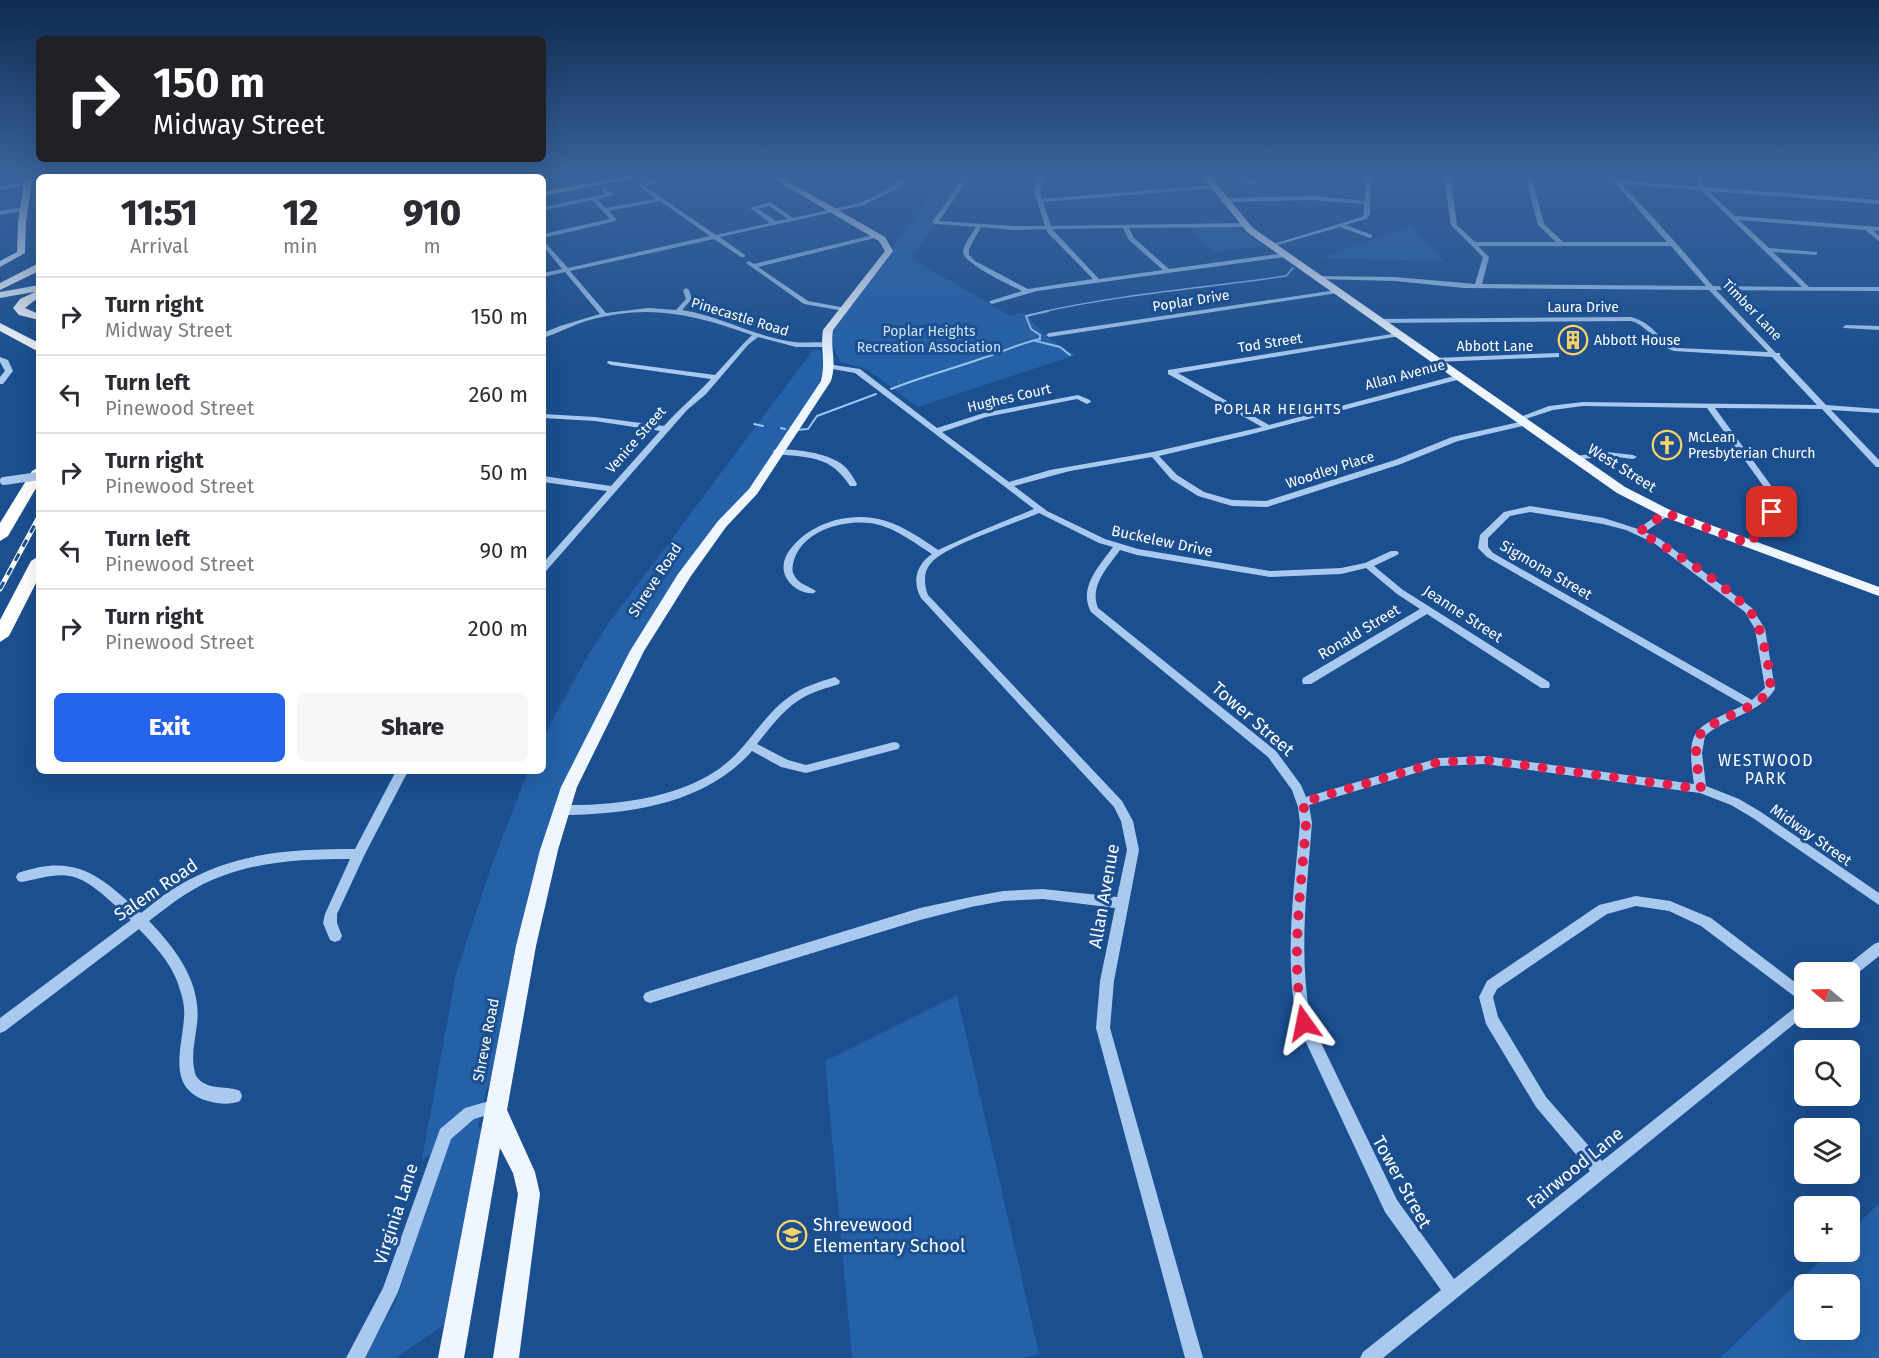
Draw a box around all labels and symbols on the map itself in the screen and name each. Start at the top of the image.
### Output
street label: Timber Lane [1719,276,1785,344]
street label: Poplar Drive [1151,287,1231,315]
street label: Pinecastle Road [689,294,791,340]
street label: Laura Drive [1547,299,1619,316]
park label: Poplar Heights Recreation Association [857,323,1001,356]
building icon: Abbott House [1557,324,1589,356]
street label: Tod Street [1237,329,1304,356]
place label: Abbott House [1594,332,1681,349]
street label: Abbott Lane [1457,338,1533,355]
street label: Allan Avenue [1363,356,1447,394]
street label: Hughes Court [965,380,1053,416]
district label: POPLAR HEIGHTS [1214,401,1342,418]
street label: Venice Street [602,402,670,477]
church icon: McLean Presbyterian Church [1651,429,1683,461]
place label: McLean Presbyterian Church [1688,429,1815,462]
street label: West Street [1584,440,1660,496]
street label: Woodley Place [1284,448,1376,492]
pin [1746,486,1797,537]
street label: Buckelew Drive [1110,521,1214,561]
street label: Sigmona Street [1497,536,1596,604]
street label: Shreve Road [624,540,686,620]
street label: Jeanne Street [1420,582,1507,647]
street label: Ronald Street [1315,600,1404,664]
street label: Tower Street [1207,677,1299,761]
district label: WESTWOOD PARK [1718,751,1814,788]
street label: Midway Street [1767,800,1856,870]
street label: Allan Avenue [1084,842,1124,950]
street label: Salem Road [110,854,202,926]
north arrow [1794,962,1860,1028]
position arrow [1272,991,1336,1055]
street label: Shreve Road [469,997,503,1083]
street label: Fairwood Lane [1522,1122,1628,1214]
street label: Tower Street [1368,1132,1437,1232]
street label: Virginia Lane [369,1161,423,1267]
place label: Shrevewood Elementary School [813,1214,965,1257]
school or university icon: Shrevewood Elementary School [776,1219,808,1251]

